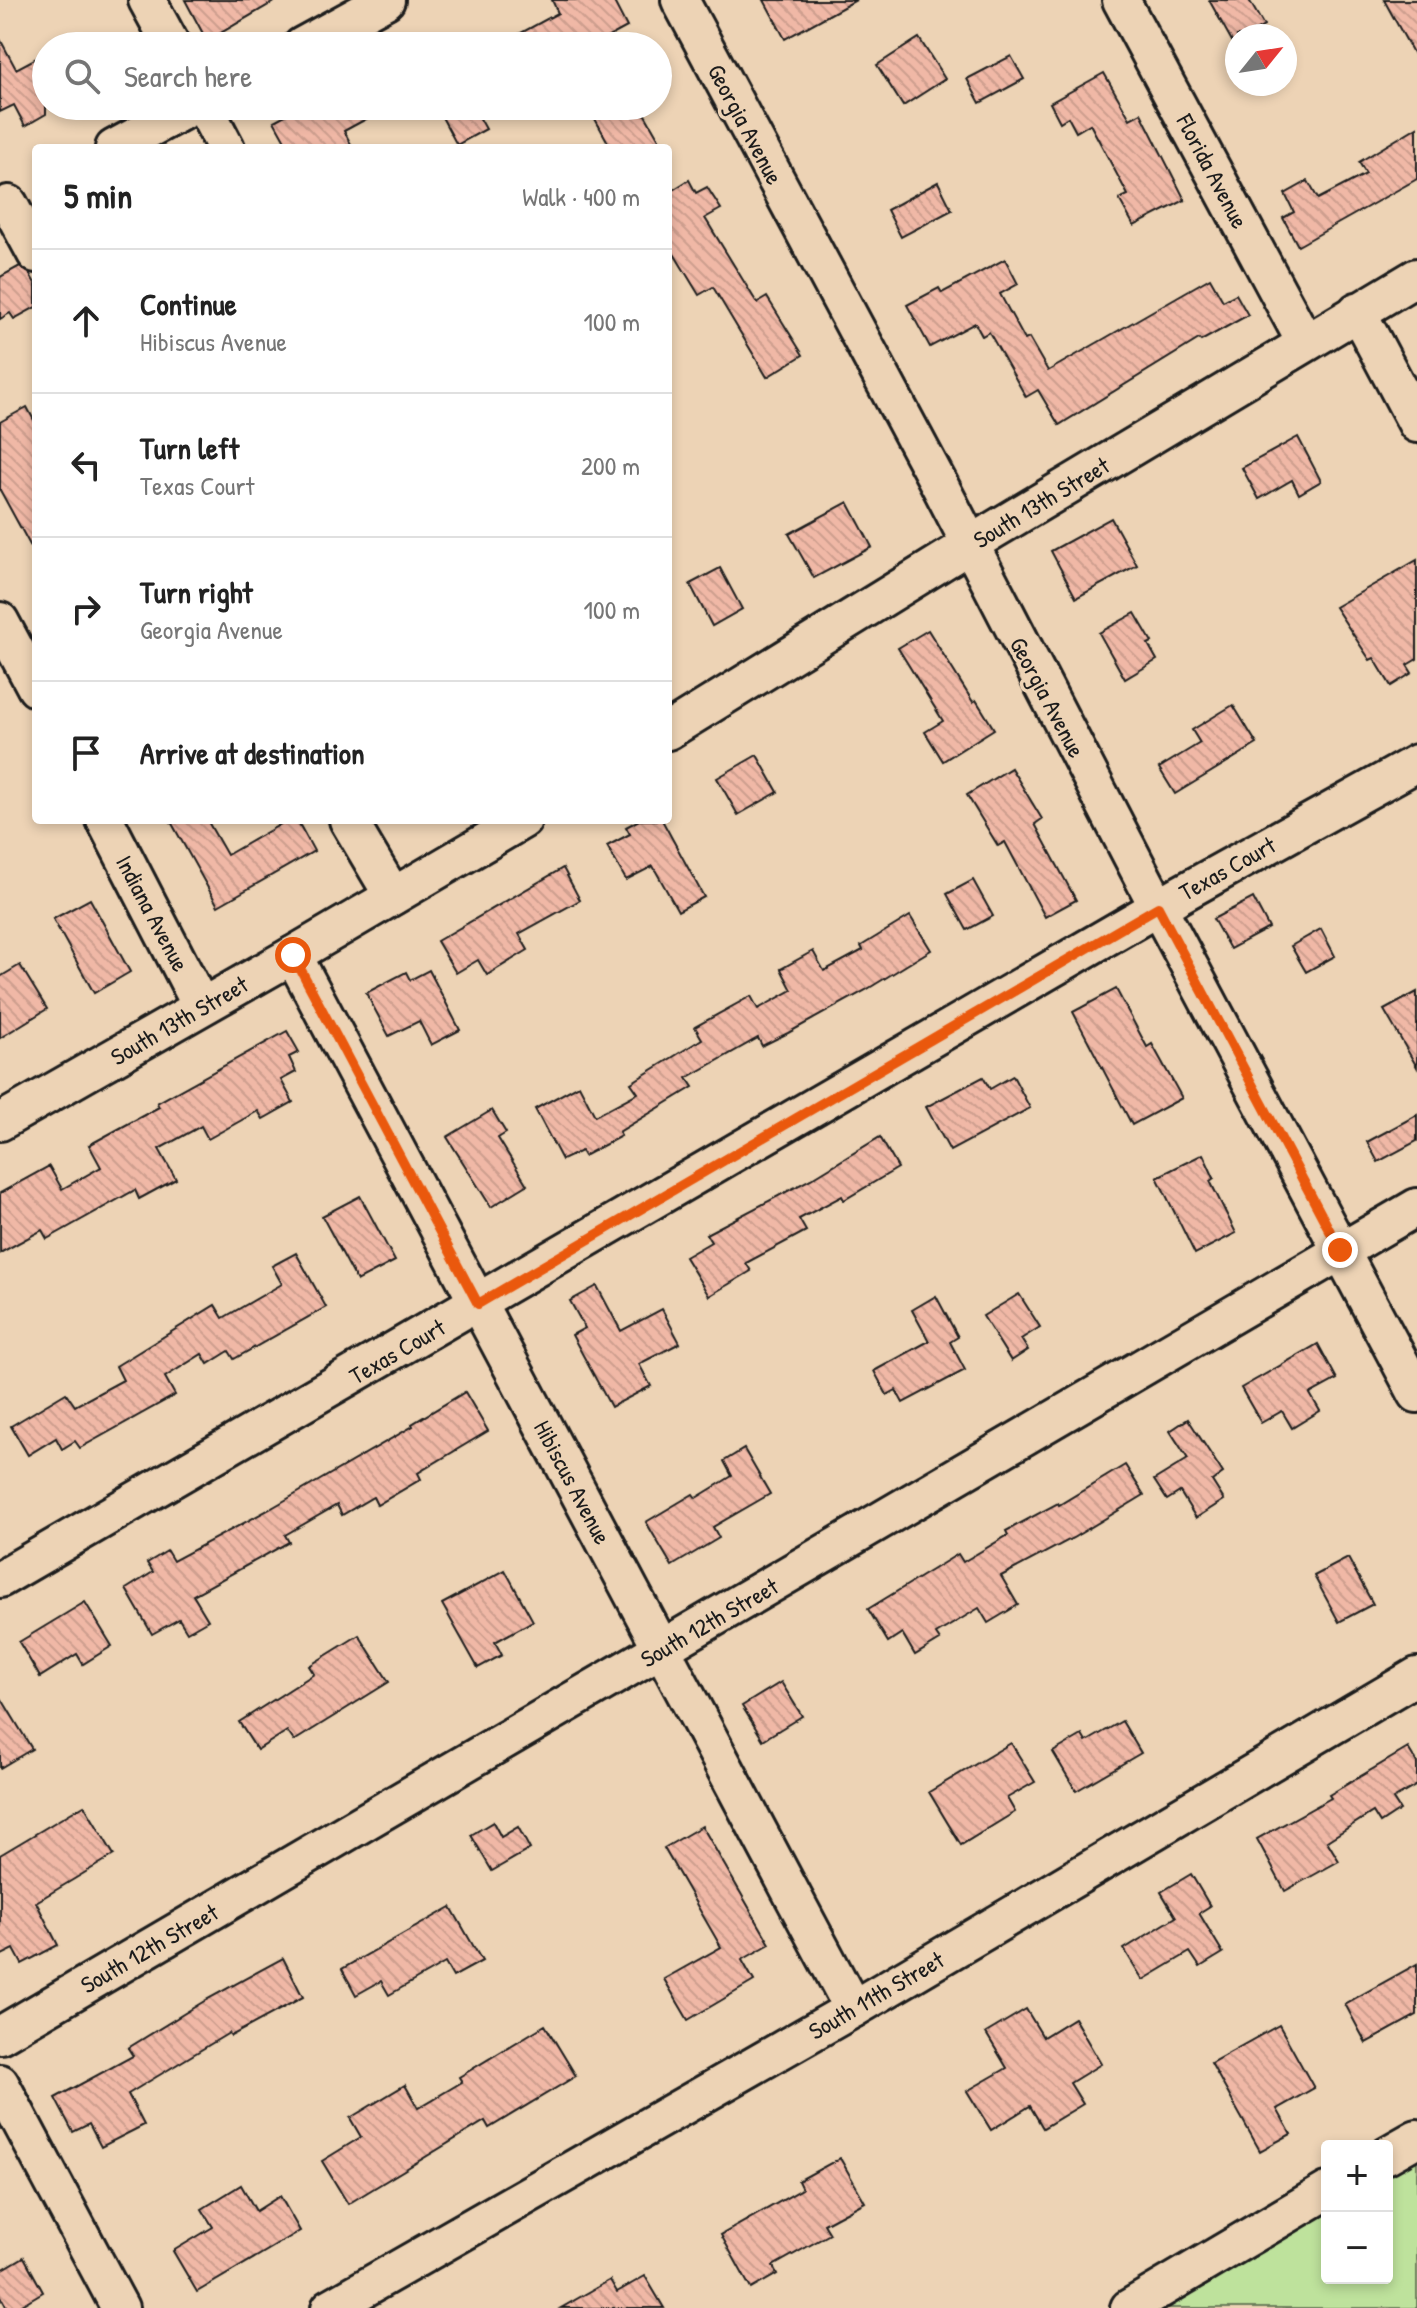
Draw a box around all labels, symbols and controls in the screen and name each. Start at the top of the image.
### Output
north arrow [1225,24,1297,96]
search box [32,32,672,120]
icon: search [60,54,104,98]
text: Search here [124,56,252,96]
street label: Georgia Avenue [701,58,791,190]
street label: Florida Avenue [1169,107,1257,234]
text: 5 min [64,173,132,219]
text: Walk · 400 m [522,179,640,214]
text: Continue [140,284,237,324]
icon: ahead [64,299,108,343]
text: 100 m [584,304,640,339]
text: Hibiscus Avenue [140,324,287,359]
text: Turn left [140,428,239,468]
icon: left [64,443,108,487]
text: 200 m [581,448,640,483]
street label: South 13th Street [967,448,1116,555]
text: Texas Court [140,468,254,503]
text: Turn right [140,572,253,612]
icon: right [64,587,108,631]
text: 100 m [584,592,640,627]
text: Georgia Avenue [140,612,283,647]
street label: Georgia Avenue [1003,631,1093,763]
icon: arrive [64,731,108,775]
text: Arrive at destination [140,733,365,773]
street label: Texas Court [1173,828,1282,908]
street label: Indiana Avenue [109,849,197,977]
route start [275,937,311,973]
street label: South 13th Street [105,967,254,1072]
route end [1322,1232,1358,1268]
street label: Texas Court [343,1310,451,1391]
street label: Hibiscus Avenue [527,1415,619,1550]
street label: South 12th Street [634,1569,784,1674]
street label: South 12th Street [74,1895,224,2000]
street label: South 11th Street [802,1943,950,2047]
map controls [1321,2140,1393,2284]
button: + [1321,2140,1393,2212]
button: − [1321,2212,1393,2284]

